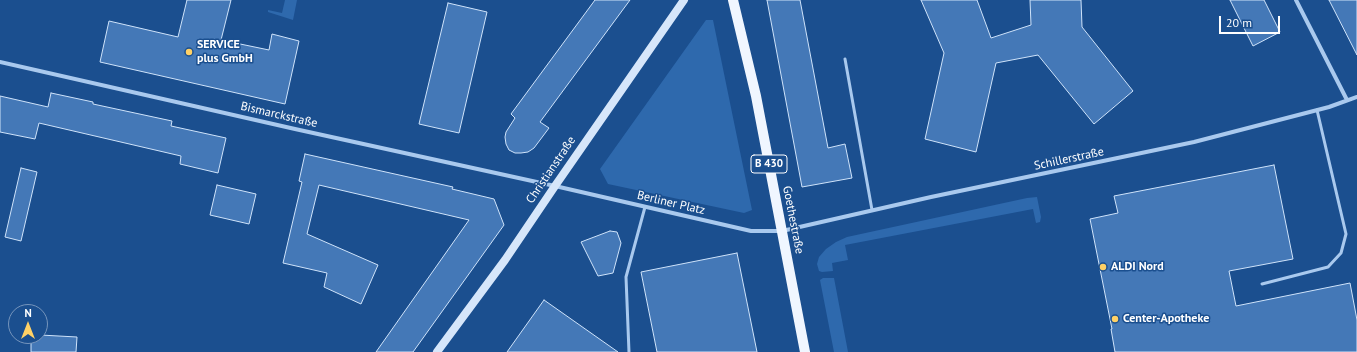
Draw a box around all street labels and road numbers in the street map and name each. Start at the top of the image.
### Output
street label: Bismarckstraße [239,99,319,131]
street label: Christianstraße [523,134,579,206]
street label: Schillerstraße [1033,145,1105,173]
road number: B 430 [751,155,787,173]
street label: Goethestraße [779,185,807,255]
street label: Berliner Platz [636,188,706,218]

